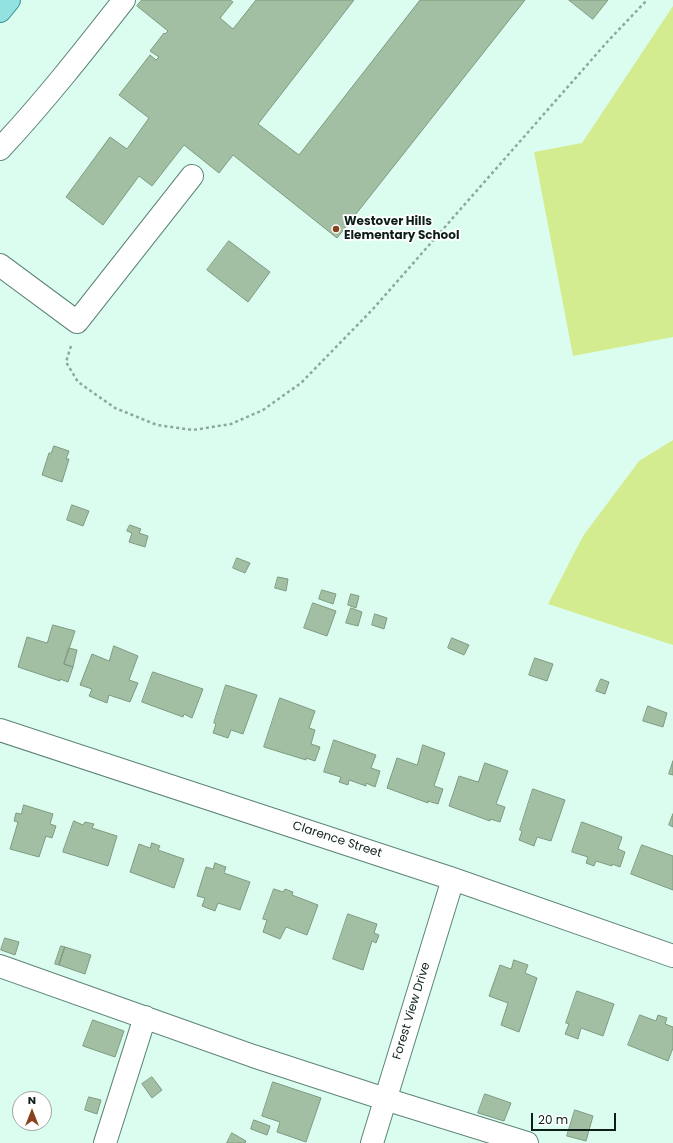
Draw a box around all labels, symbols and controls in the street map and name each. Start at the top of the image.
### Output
place label: Westover Hills Elementary School [344,215,459,243]
marker: Westover Hills Elementary School [331,224,341,234]
street label: Clarence Street [291,819,383,861]
street label: Forest View Drive [390,961,434,1061]
north arrow [12,1091,52,1131]
text: N [28,1092,36,1108]
scale bar [533,1105,618,1131]
text: 20 m [538,1111,568,1128]

